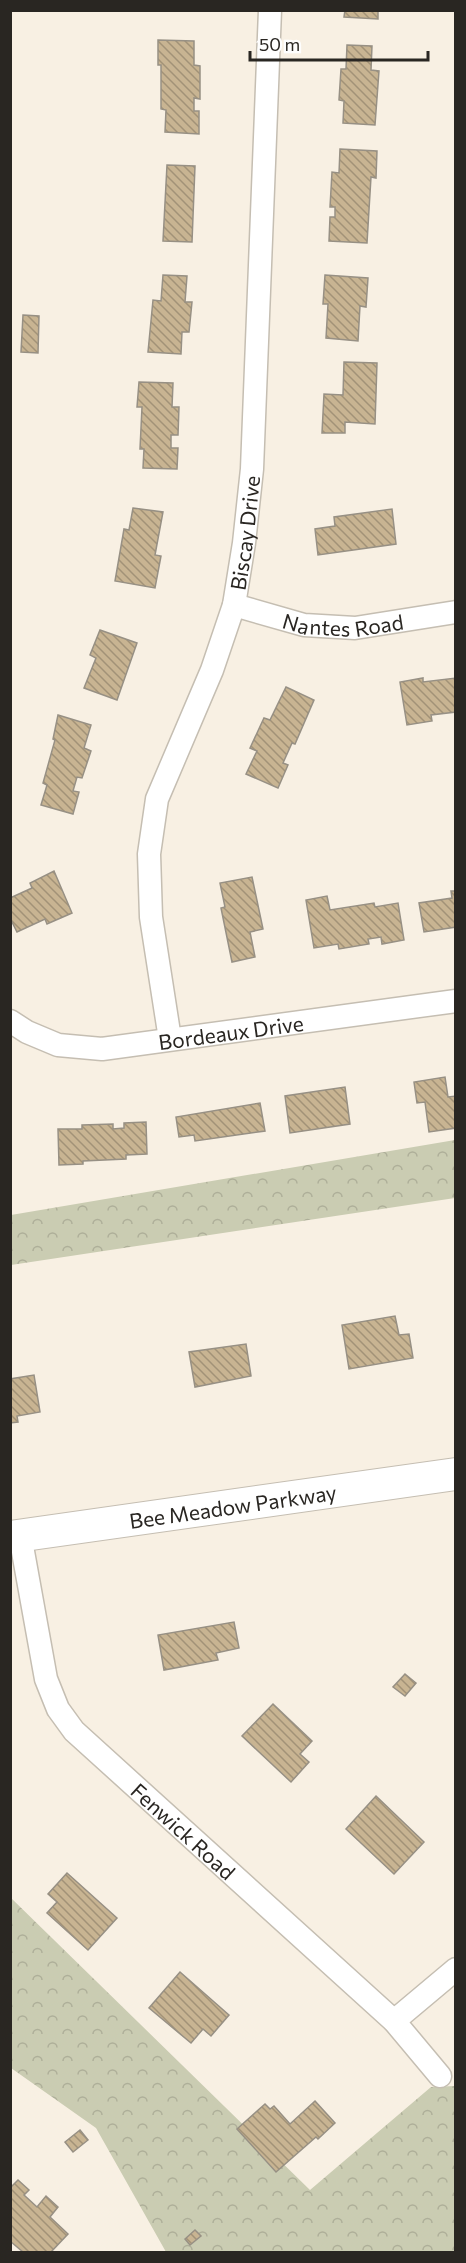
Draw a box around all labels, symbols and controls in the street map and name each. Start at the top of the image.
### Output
scale bar [250,24,428,62]
text: 50 m [259,33,300,55]
street label: Biscay Drive [224,474,264,592]
street label: Nantes Road [280,607,405,640]
street label: Bordeaux Drive [157,1009,305,1054]
street label: Bee Meadow Parkway [127,1479,338,1533]
street label: Fenwick Road [127,1777,241,1884]

